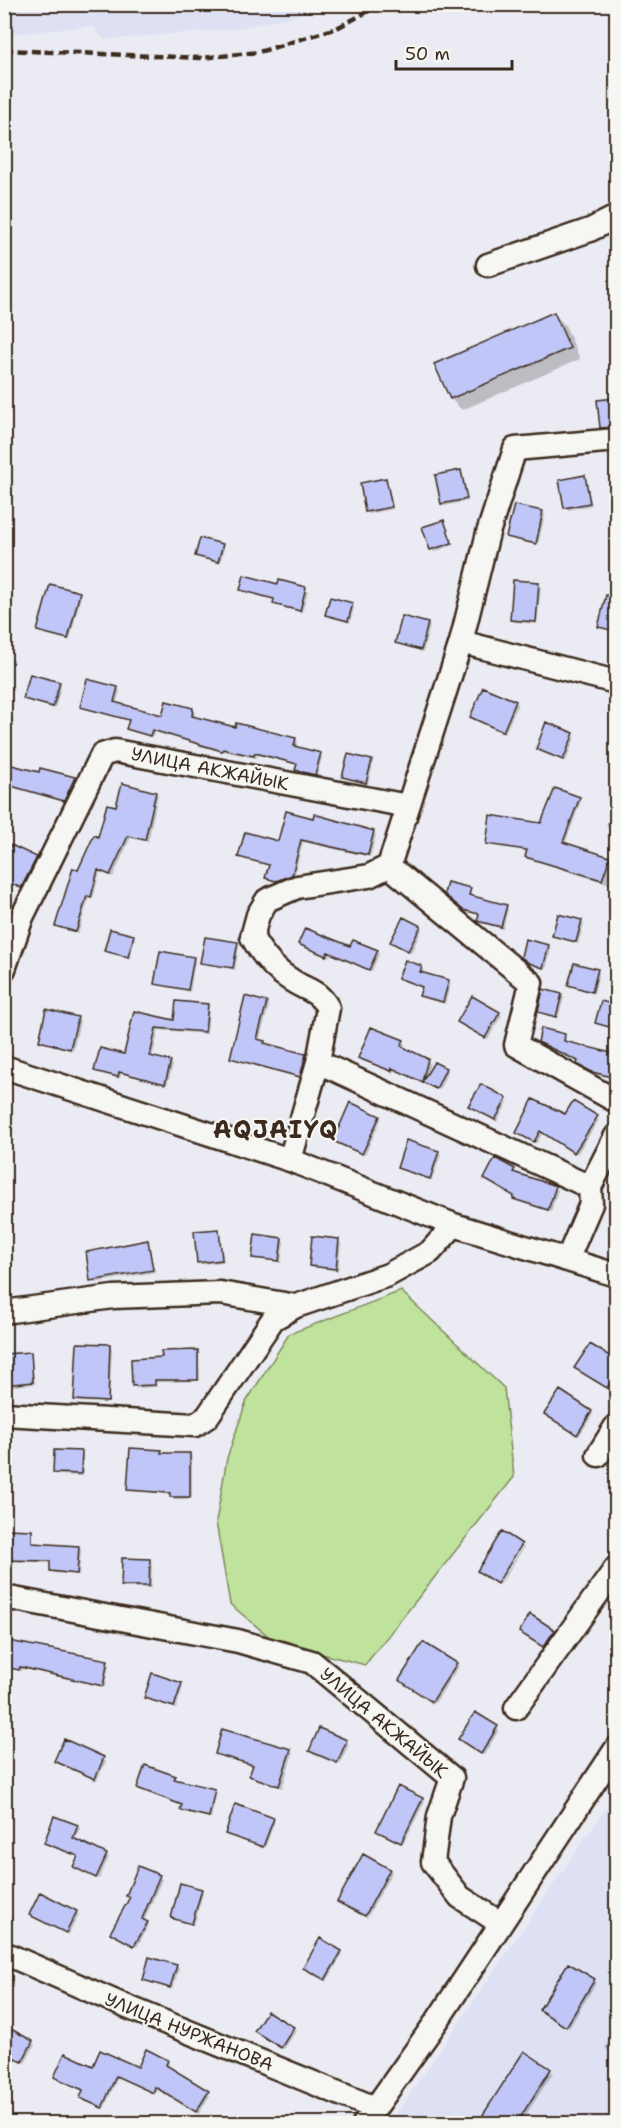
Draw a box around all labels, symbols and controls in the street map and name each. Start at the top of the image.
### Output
scale bar [396,33,512,71]
text: 50 m [405,42,450,66]
street label: УЛИЦА АКЖАЙЫК [129,742,291,796]
district label: AQJAIYQ [213,1114,339,1146]
street label: УЛИЦА АКЖАЙЫК [315,1662,453,1784]
street label: УЛИЦА НУРЖАНОВА [101,1987,277,2077]

